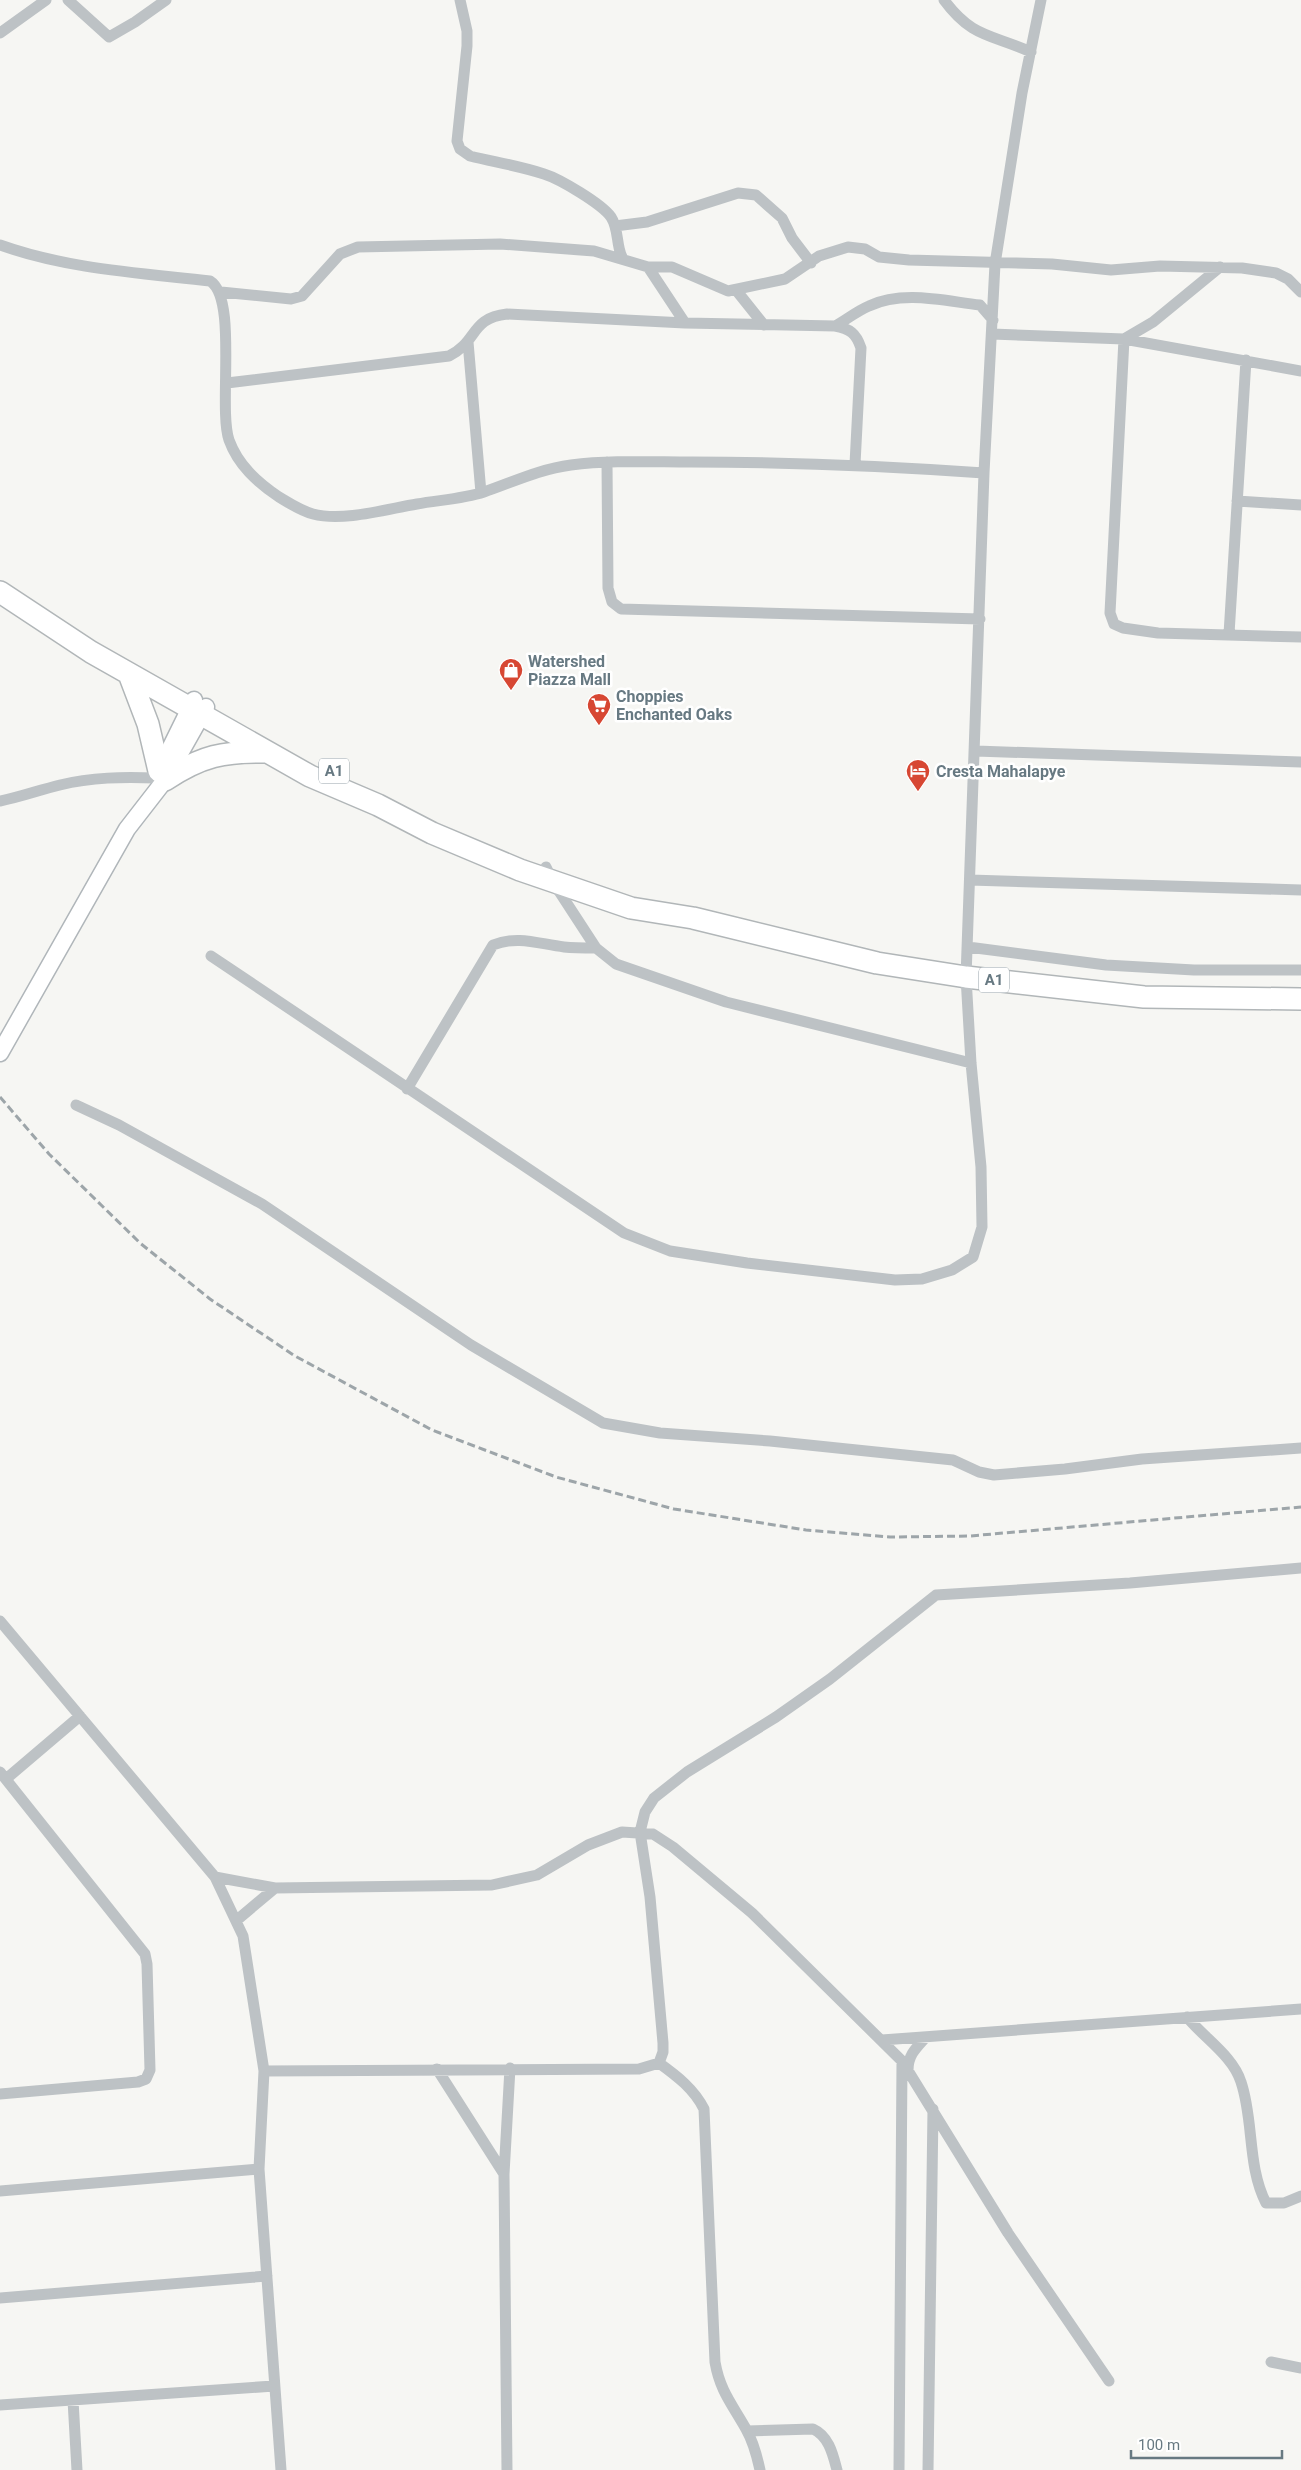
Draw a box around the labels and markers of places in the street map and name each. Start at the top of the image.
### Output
place label: Watershed Piazza Mall [528,652,611,689]
shop icon: Watershed Piazza Mall [498,657,524,691]
place label: Choppies Enchanted Oaks [616,687,732,724]
supermarket icon: Choppies Enchanted Oaks [586,692,612,726]
hotel icon: Cresta Mahalapye [905,758,931,792]
place label: Cresta Mahalapye [936,762,1066,781]

